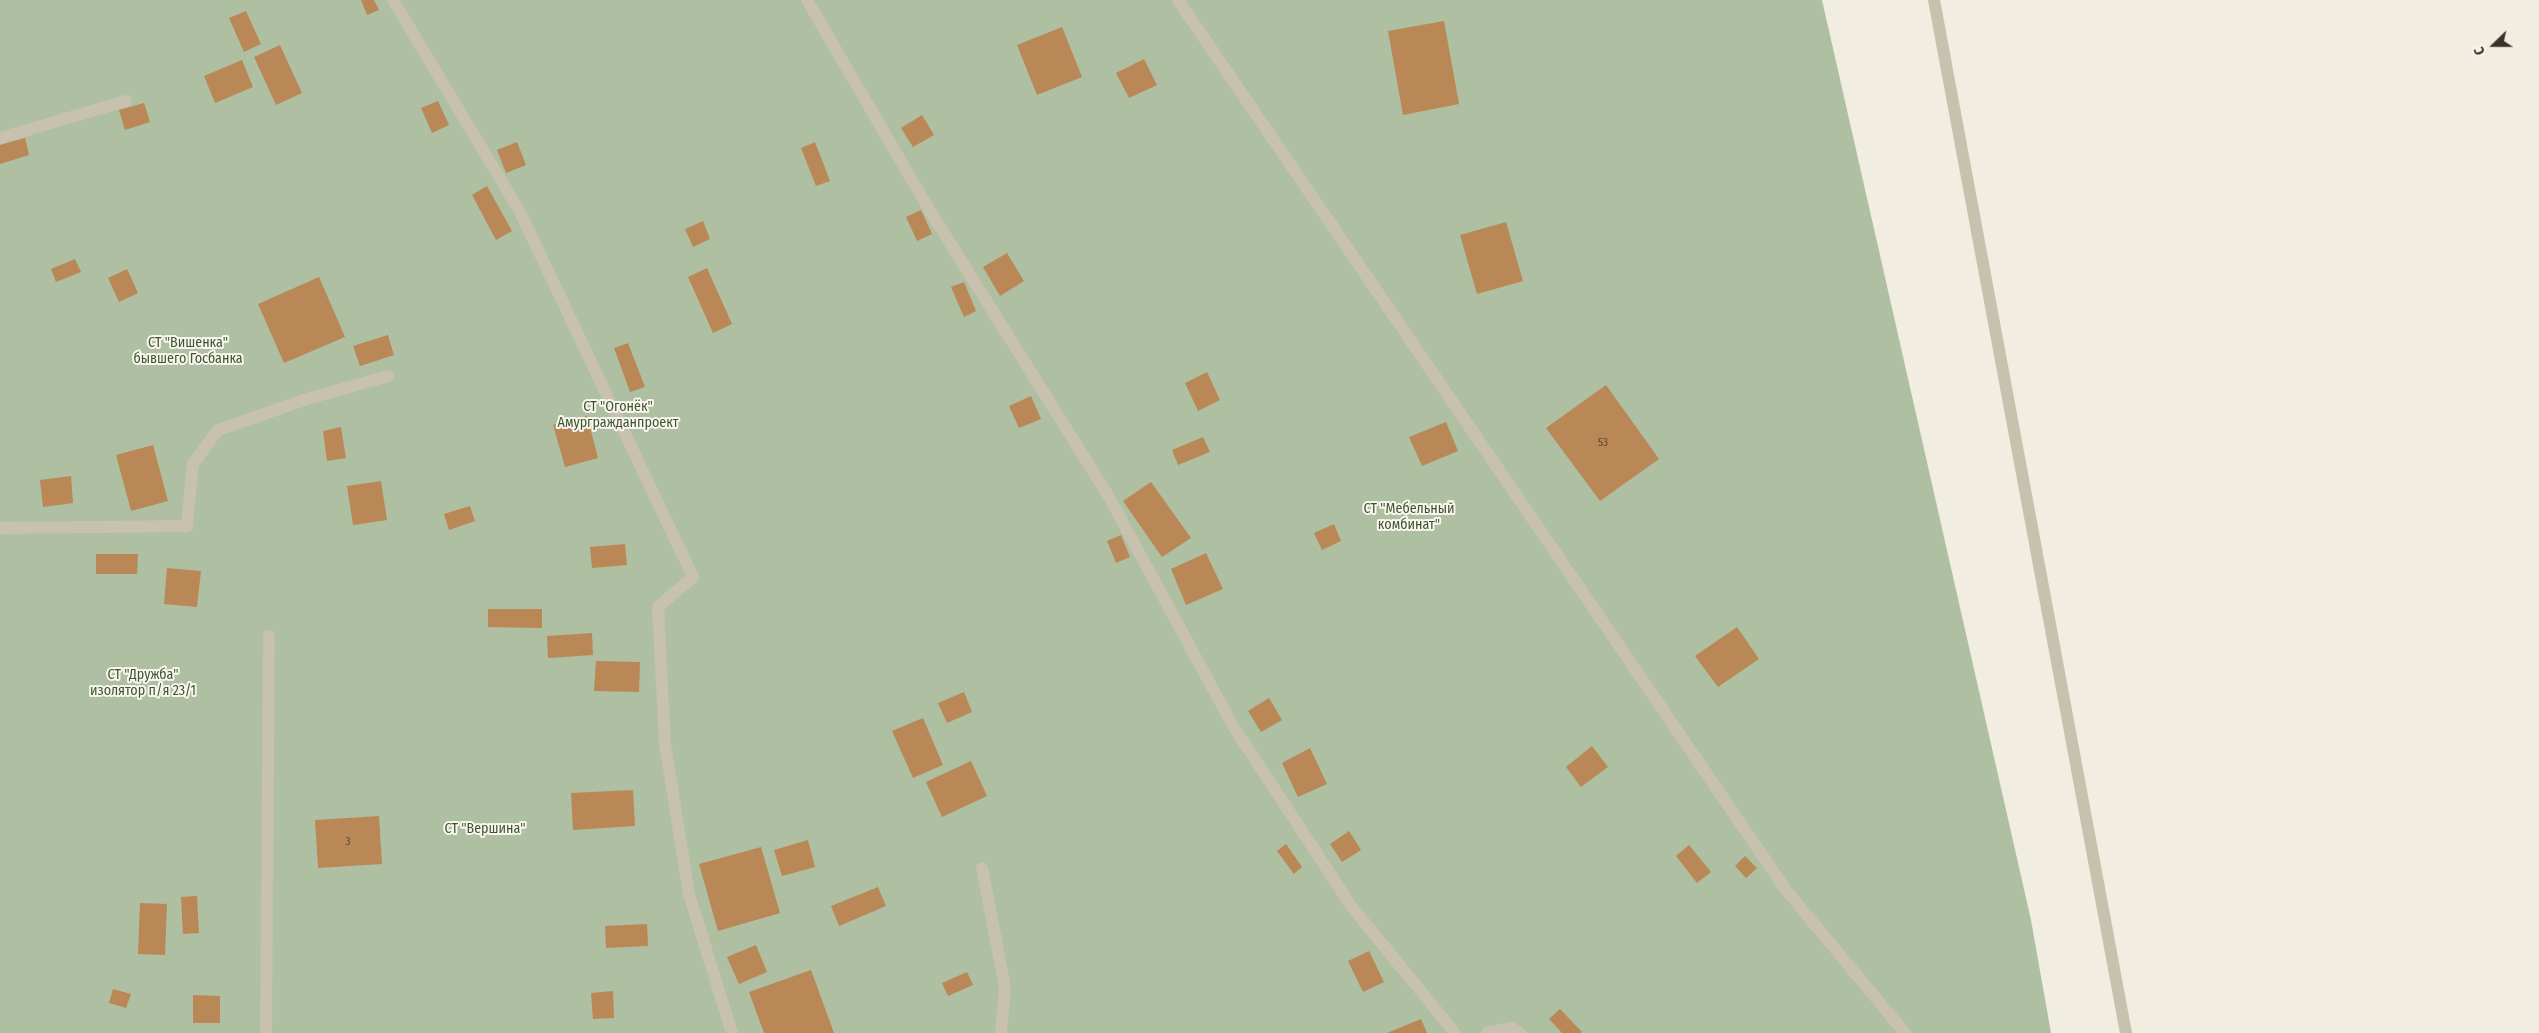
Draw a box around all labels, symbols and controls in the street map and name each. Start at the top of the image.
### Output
north arrow [2469,20,2519,70]
text: С [2470,44,2489,57]
park label: СТ "Вишенка" бывшего Госбанка [133,335,243,368]
park label: СТ "Огонёк" Амургражданпроект [558,399,678,432]
house number: 53 [1598,436,1608,450]
park label: СТ "Мебельный комбинат" [1364,501,1454,534]
park label: СТ "Дружба" изолятор п/я 23/1 [90,667,196,700]
park label: СТ "Вершина" [444,821,526,837]
house number: 3 [346,835,350,849]

